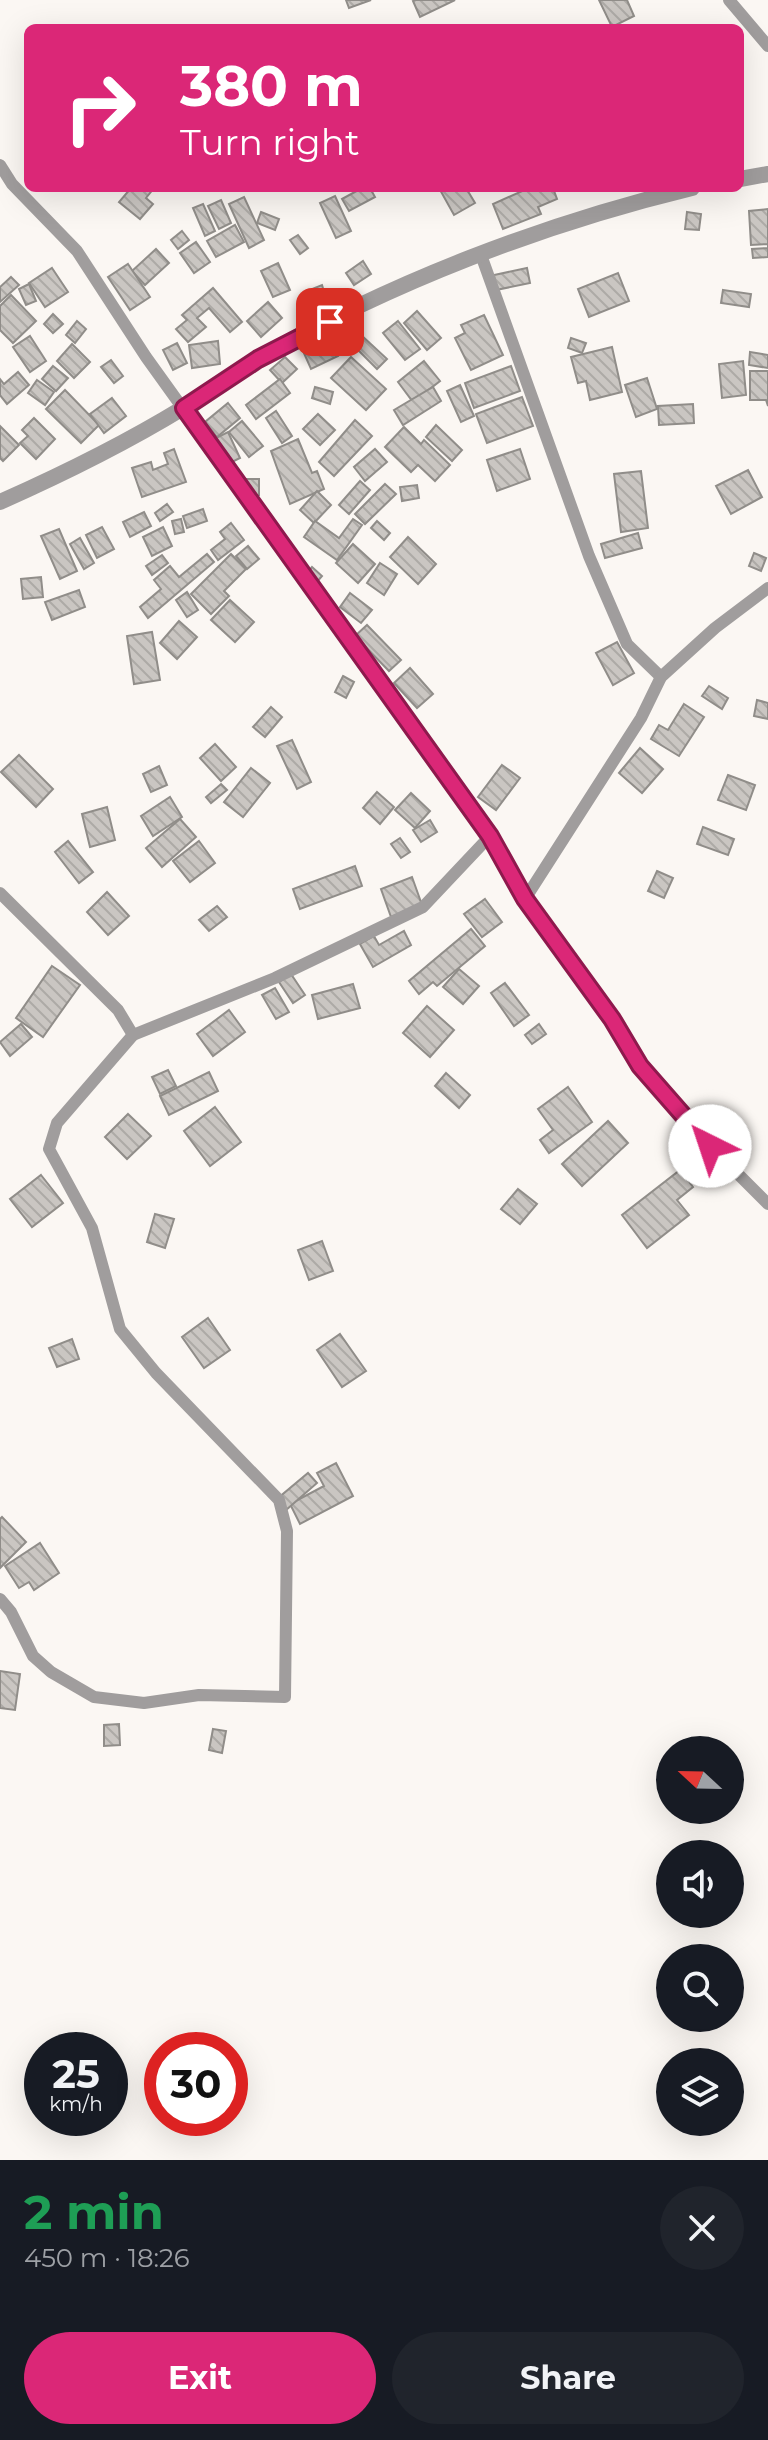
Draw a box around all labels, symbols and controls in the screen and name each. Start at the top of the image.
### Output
text: 380 m [180,52,363,120]
icon: right [48,56,152,160]
text: Turn right [180,120,360,164]
pin [296,288,364,356]
icon: arrive [308,300,352,344]
position arrow [668,1104,752,1188]
north arrow [656,1736,744,1824]
map controls [656,1736,744,2136]
button: sound [656,1840,744,1928]
button: search [656,1944,744,2032]
speed limit sign: 30 [144,2032,248,2136]
button: layers [656,2048,744,2136]
text: 25 [52,2049,100,2098]
text: km/h [49,2092,103,2116]
text: 2 min [24,2183,164,2241]
button: close [660,2186,744,2270]
text: 450 m · 18:26 [24,2242,190,2274]
button: Exit [24,2332,376,2424]
button: Share [392,2332,744,2424]

